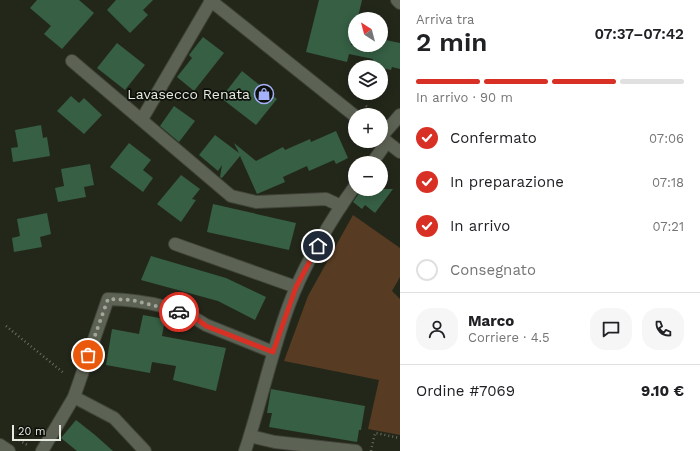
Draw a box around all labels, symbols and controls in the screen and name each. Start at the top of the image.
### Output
north arrow [348,12,388,52]
map controls [348,12,388,196]
text: Arriva tra [416,12,474,27]
text: 07:37–07:42 [594,25,684,43]
text: 2 min [416,27,487,57]
button: layers [348,60,388,100]
shop icon: Lavasecco Renata [253,83,275,105]
place label: Lavasecco Renata [127,86,250,102]
text: In arrivo · 90 m [416,90,513,105]
button: + [348,108,388,148]
icon: check [416,127,438,149]
text: Confermato [450,129,537,147]
text: 07:06 [649,131,684,146]
button: − [348,156,388,196]
icon: check [416,171,438,193]
text: In preparazione [450,173,564,191]
text: 07:18 [652,175,684,190]
icon: check [416,215,438,237]
text: In arrivo [450,217,510,235]
text: 07:21 [652,219,684,234]
pin [301,229,335,263]
icon: home [307,235,329,257]
text: Consegnato [450,261,536,279]
courier [159,292,199,332]
icon: car [168,301,190,323]
button: person [416,308,458,350]
button: chat [590,308,632,350]
button: phone [642,308,684,350]
text: Marco [468,312,514,330]
text: Corriere · 4.5 [468,330,550,345]
pin [71,338,105,372]
icon: bag [77,344,99,366]
text: Ordine #7069 [416,382,515,400]
text: 9.10 € [641,382,684,400]
scale bar [12,423,61,442]
text: 20 m [18,425,46,438]

